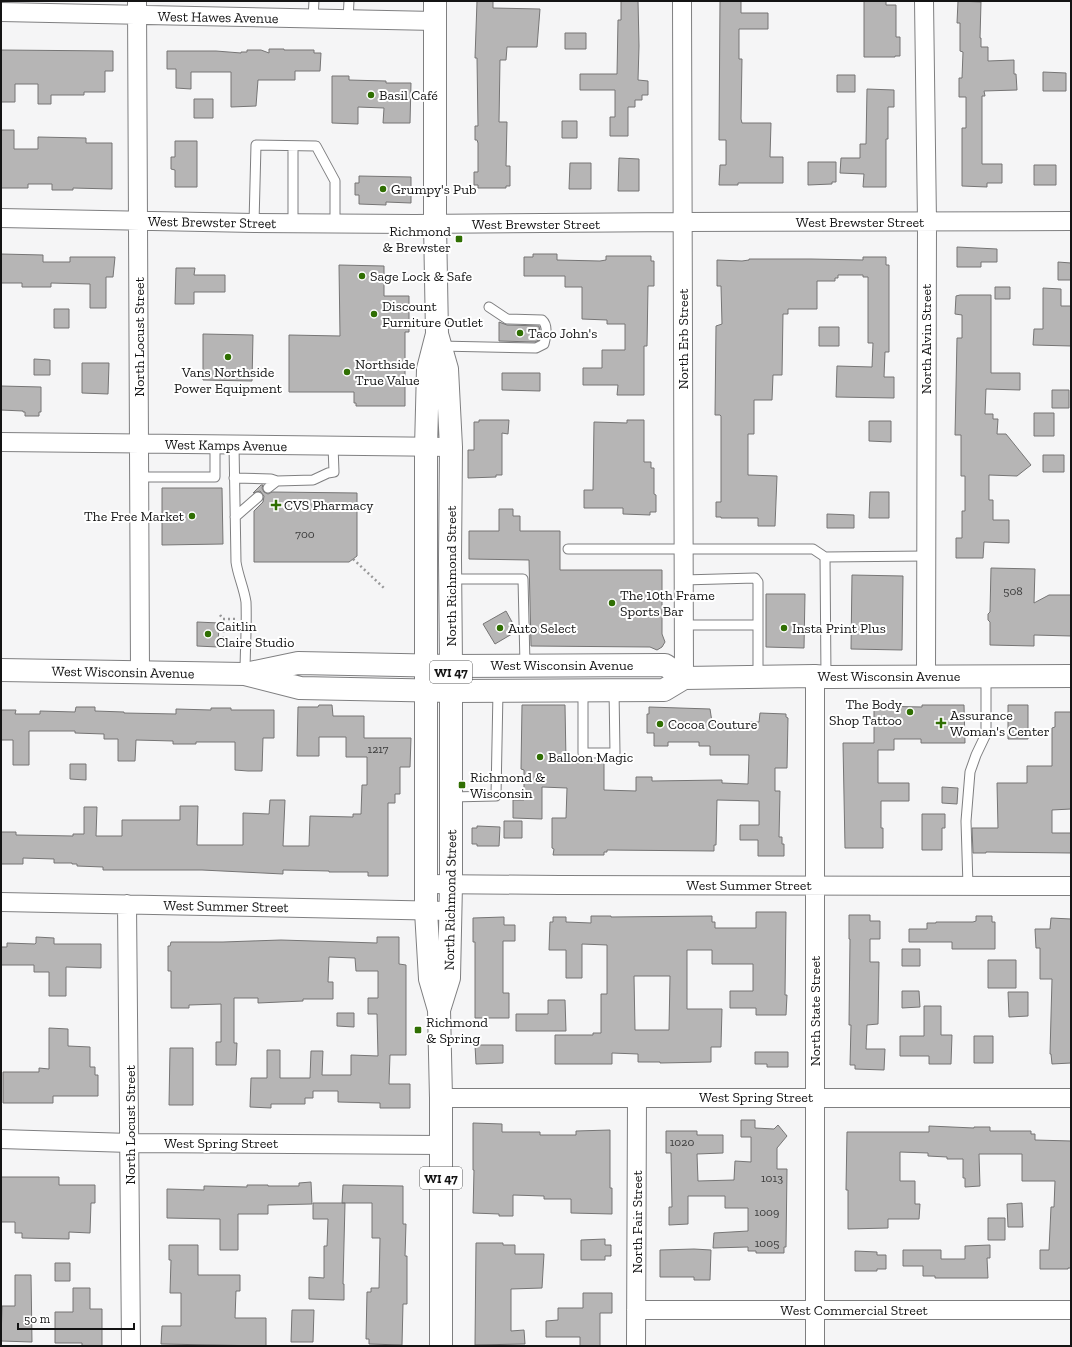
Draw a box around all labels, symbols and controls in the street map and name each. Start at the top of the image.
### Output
street label: West Hawes Avenue [157,8,279,27]
place label: Basil Café [379,87,438,104]
marker: Basil Café [366,90,376,100]
place label: Grumpy's Pub [391,181,476,198]
marker: Grumpy's Pub [378,184,388,194]
street label: West Brewster Street [148,213,277,232]
street label: West Brewster Street [796,214,925,231]
street label: West Brewster Street [472,216,601,233]
place label: Richmond & Brewster [382,223,451,256]
marker: Richmond & Brewster [454,234,464,244]
place label: Sage Lock & Safe [370,268,472,285]
marker: Sage Lock & Safe [357,271,367,281]
street label: North Locust Street [131,276,148,397]
street label: North Alvin Street [918,283,935,394]
street label: North Erb Street [675,288,692,389]
place label: Discount Furniture Outlet [382,298,484,331]
marker: Discount Furniture Outlet [369,309,379,319]
place label: Taco John's [528,325,597,342]
marker: Taco John's [515,328,525,338]
marker: Vans Northside Power Equipment [223,352,233,362]
place label: Northside True Value [355,356,420,389]
place label: Vans Northside Power Equipment [174,364,283,397]
marker: Northside True Value [342,367,352,377]
street label: West Kamps Avenue [165,436,288,455]
place label: CVS Pharmacy [284,497,374,514]
marker: CVS Pharmacy [271,500,281,510]
street label: North Richmond Street [443,505,460,647]
place label: The Free Market [84,508,185,525]
marker: The Free Market [187,511,197,521]
house number: 700 [295,527,315,541]
house number: 508 [1003,584,1023,598]
place label: The 10th Frame Sports Bar [620,587,715,620]
marker: The 10th Frame Sports Bar [607,598,617,608]
place label: Caitlin Claire Studio [216,618,294,651]
place label: Auto Select [508,620,577,637]
place label: Insta Print Plus [792,620,886,637]
marker: Auto Select [495,623,505,633]
marker: Insta Print Plus [779,623,789,633]
marker: Caitlin Claire Studio [203,629,213,639]
street label: West Wisconsin Avenue [491,657,634,674]
road number: WI 47 [430,661,472,683]
street label: West Wisconsin Avenue [51,663,195,682]
street label: West Wisconsin Avenue [818,668,961,685]
place label: The Body Shop Tattoo [829,696,903,729]
marker: The Body Shop Tattoo [905,707,915,717]
place label: Assurance Woman's Center [950,707,1050,740]
place label: Cocoa Couture [668,716,758,733]
marker: Assurance Woman's Center [935,717,947,729]
marker: Cocoa Couture [655,719,665,729]
house number: 1217 [368,742,389,756]
place label: Balloon Magic [548,749,633,766]
marker: Balloon Magic [535,752,545,762]
place label: Richmond & Wisconsin [470,769,545,802]
marker: Richmond & Wisconsin [457,780,467,790]
street label: North Richmond Street [441,829,460,971]
street label: West Summer Street [686,877,812,894]
street label: West Summer Street [163,897,290,916]
street label: North State Street [807,955,824,1066]
place label: Richmond & Spring [426,1014,488,1047]
marker: Richmond & Spring [413,1025,423,1035]
street label: North Locust Street [122,1064,139,1185]
street label: West Spring Street [699,1089,814,1106]
street label: West Spring Street [164,1135,279,1152]
house number: 1020 [670,1135,694,1149]
road number: WI 47 [420,1167,462,1189]
street label: North Fair Street [629,1170,646,1274]
house number: 1013 [761,1171,783,1185]
house number: 1009 [755,1205,779,1219]
house number: 1005 [755,1236,779,1250]
street label: West Commercial Street [780,1302,928,1319]
scale bar [18,1305,134,1331]
text: 50 m [24,1312,51,1326]

